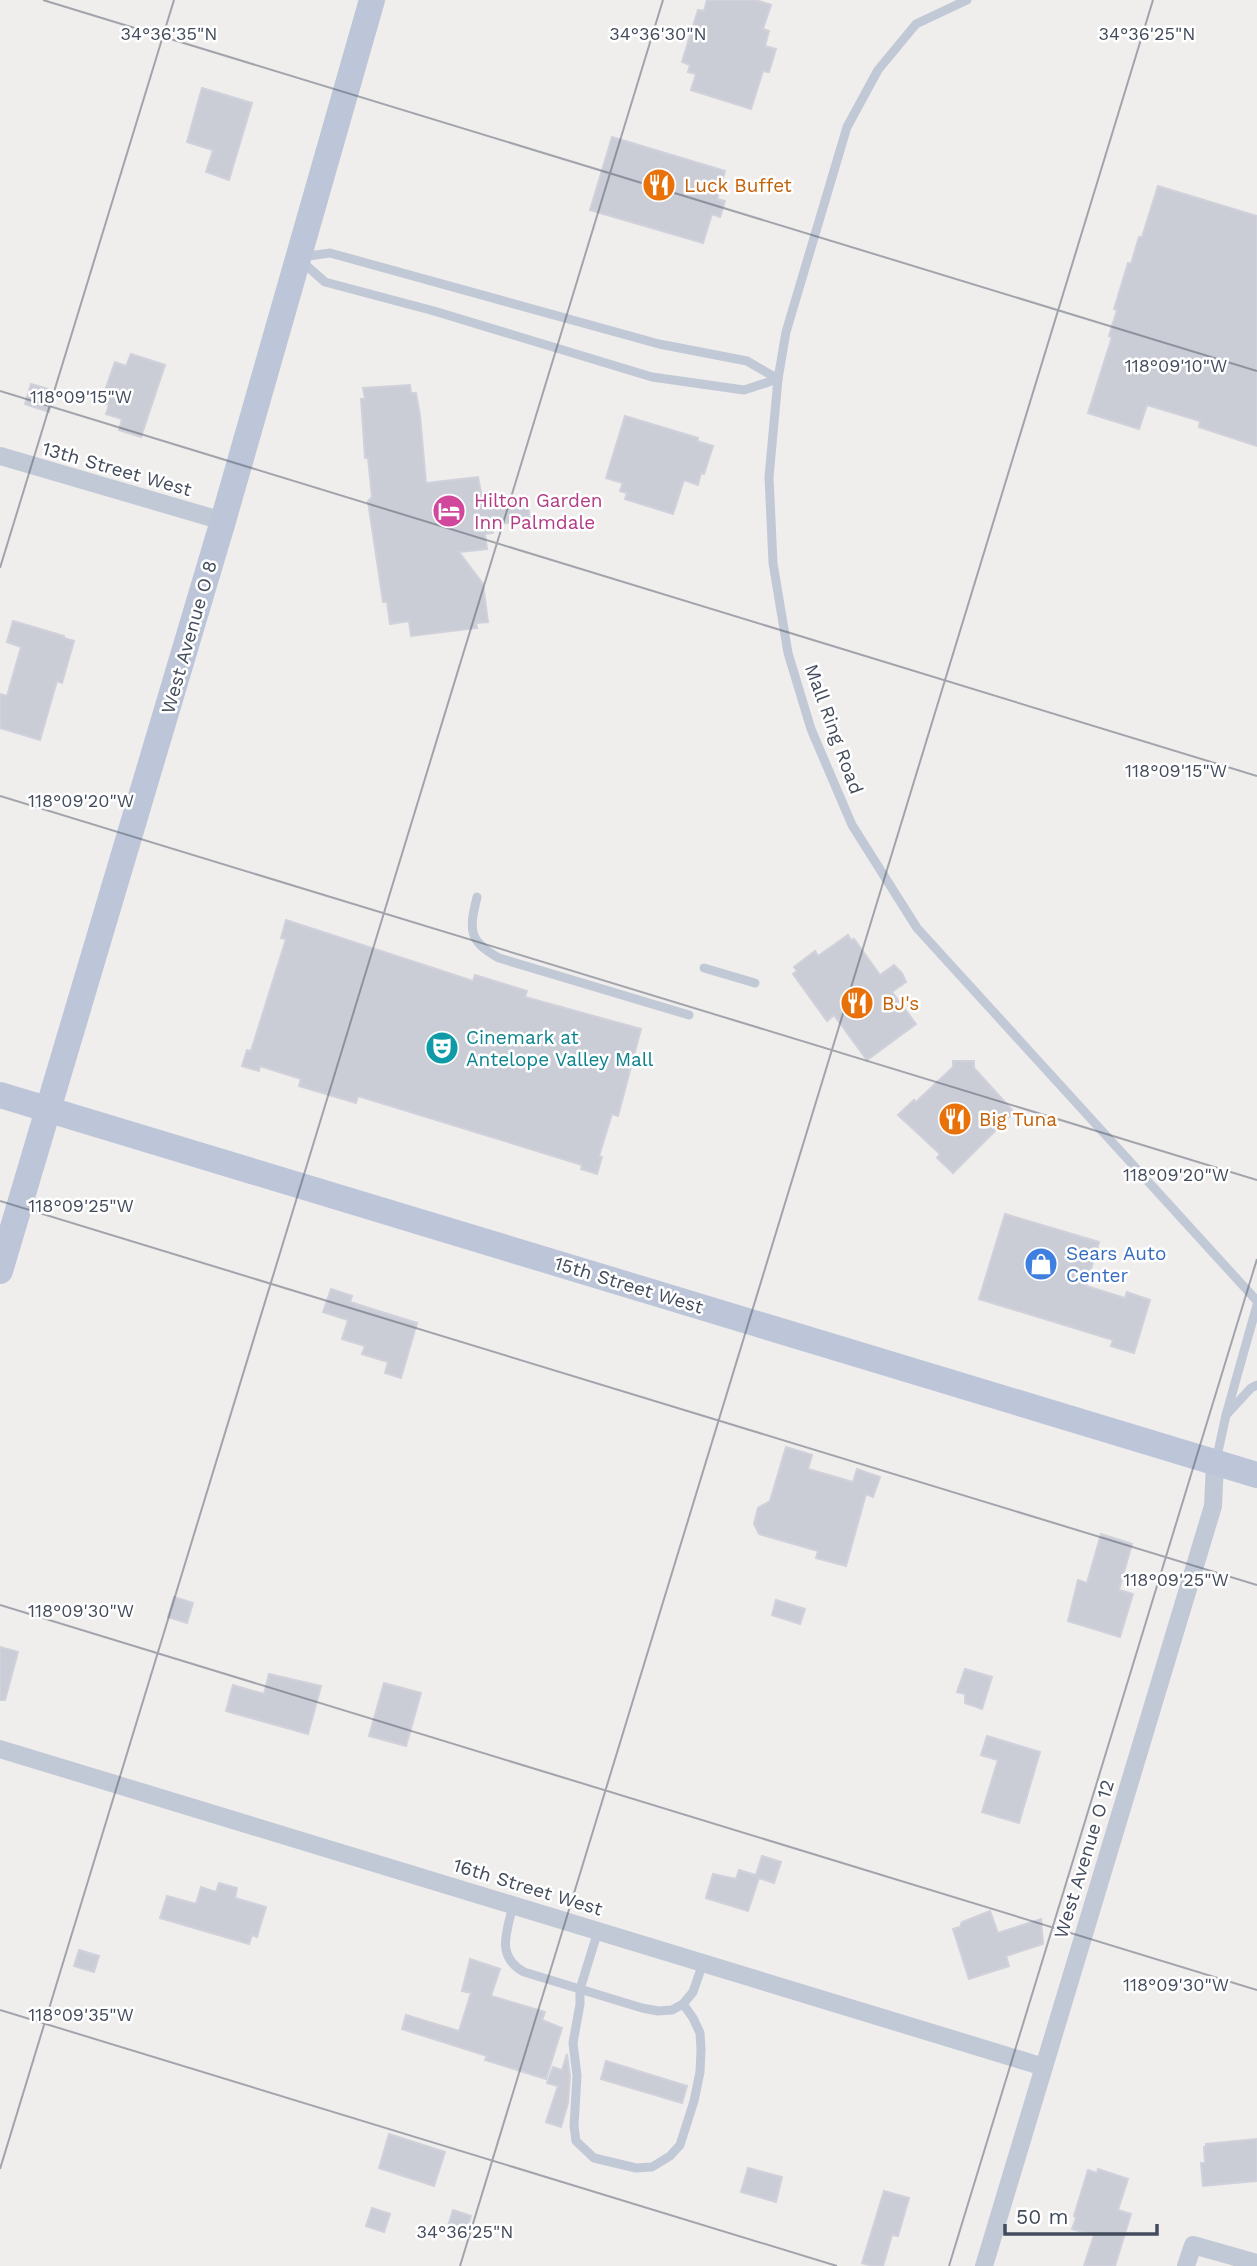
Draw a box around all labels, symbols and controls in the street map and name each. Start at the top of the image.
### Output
text: 34°36'35"N [121,23,217,44]
text: 34°36'30"N [609,23,707,44]
text: 34°36'25"N [1099,23,1195,44]
restaurant icon: Luck Buffet [640,166,678,204]
place label: Luck Buffet [684,174,792,197]
text: 118°09'10"W [1125,355,1227,376]
text: 118°09'15"W [30,386,132,407]
street label: 13th Street West [40,437,194,501]
place label: Hilton Garden Inn Palmdale [474,489,603,534]
hotel icon: Hilton Garden Inn Palmdale [430,492,468,530]
street label: West Avenue O 8 [156,558,222,716]
street label: Mall Ring Road [800,661,868,797]
text: 118°09'15"W [1125,760,1227,781]
text: 118°09'20"W [28,790,134,811]
restaurant icon: BJ's [838,984,876,1022]
place label: BJ's [882,992,919,1015]
place label: Cinemark at Antelope Valley Mall [466,1026,654,1071]
theatre icon: Cinemark at Antelope Valley Mall [423,1029,461,1067]
restaurant icon: Big Tuna [936,1100,974,1138]
place label: Big Tuna [979,1108,1057,1131]
text: 118°09'20"W [1123,1164,1229,1185]
text: 118°09'25"W [28,1195,134,1216]
place label: Sears Auto Center [1066,1242,1166,1287]
shop icon: Sears Auto Center [1022,1245,1060,1283]
street label: 15th Street West [552,1251,706,1319]
text: 118°09'25"W [1123,1569,1229,1590]
text: 118°09'30"W [28,1600,134,1621]
street label: West Avenue O 12 [1049,1777,1119,1941]
street label: 16th Street West [451,1853,605,1921]
text: 118°09'30"W [1123,1974,1229,1995]
text: 118°09'35"W [28,2004,134,2025]
scale bar [1005,2192,1157,2236]
text: 50 m [1016,2204,1068,2229]
text: 34°36'25"N [417,2221,513,2242]

